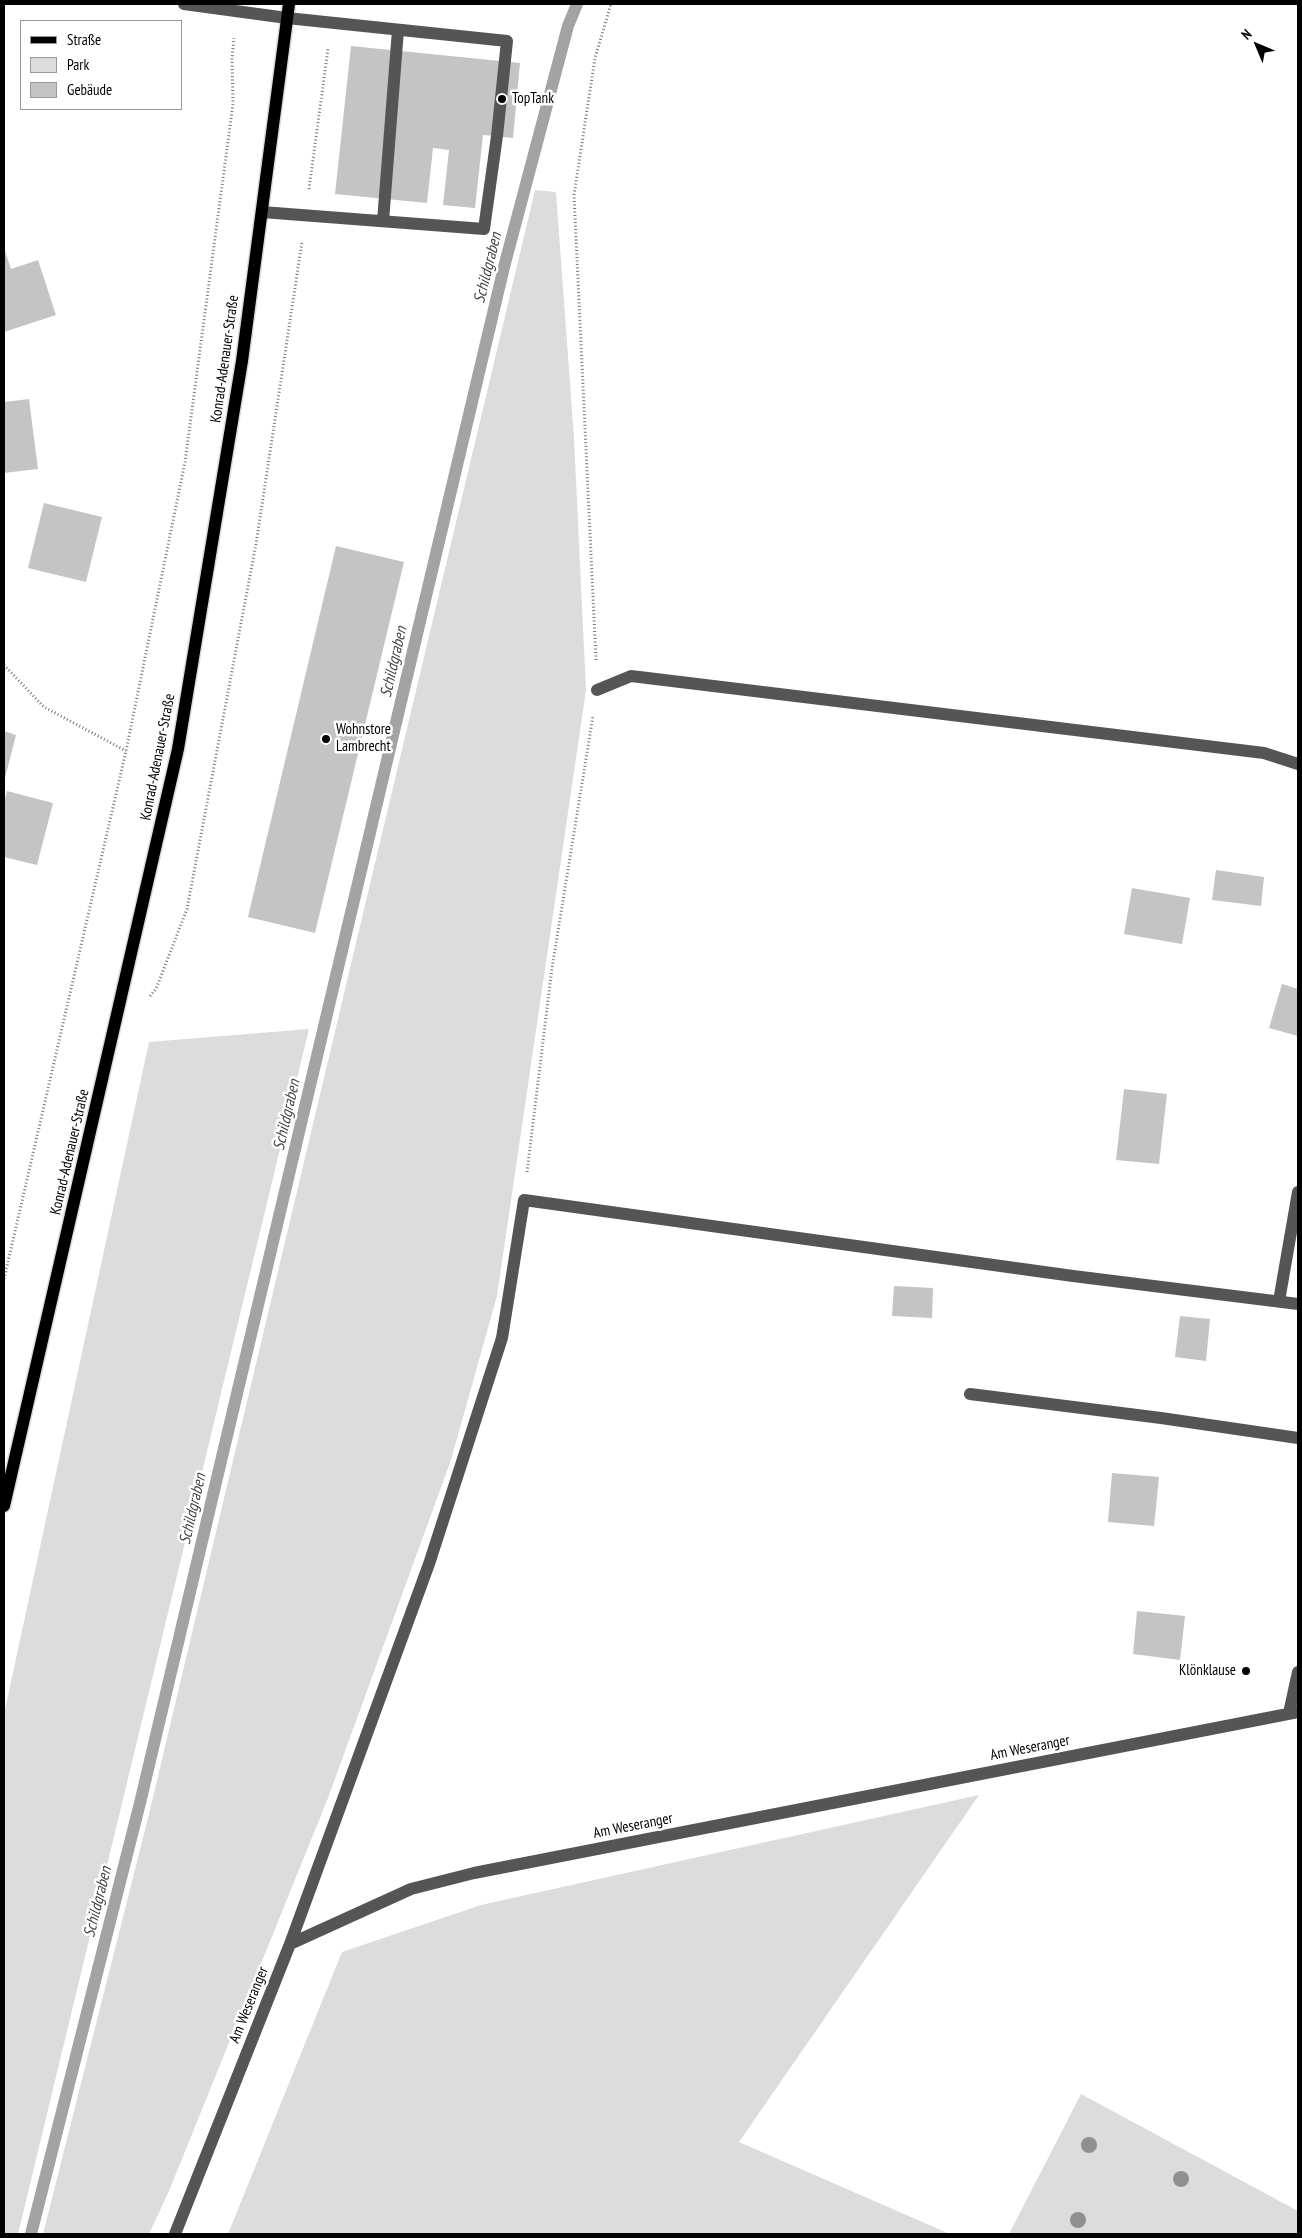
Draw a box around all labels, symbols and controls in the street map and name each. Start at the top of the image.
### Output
legend [20,20,182,110]
north arrow [1232,20,1282,70]
text: N [1237,25,1255,43]
text: Straße [67,30,101,49]
text: Park [67,55,89,74]
text: Gebäude [67,80,112,99]
place label: TopTank [512,90,554,108]
marker: TopTank [496,93,508,105]
water label: Schildgraben [470,231,506,305]
street label: Konrad-Adenauer-Straße [207,294,243,424]
water label: Schildgraben [377,625,411,699]
street label: Konrad-Adenauer-Straße [137,692,179,822]
place label: Wohnstore Lambrecht [336,721,391,756]
marker: Wohnstore Lambrecht [320,733,332,745]
water label: Schildgraben [270,1078,304,1152]
street label: Konrad-Adenauer-Straße [47,1087,93,1217]
water label: Schildgraben [176,1472,210,1546]
place label: Klönklause [1179,1662,1236,1680]
marker: Klönklause [1240,1665,1252,1677]
street label: Am Weseranger [989,1731,1071,1765]
street label: Am Weseranger [592,1809,674,1843]
water label: Schildgraben [80,1865,116,1939]
street label: Am Weseranger [226,1964,272,2046]

